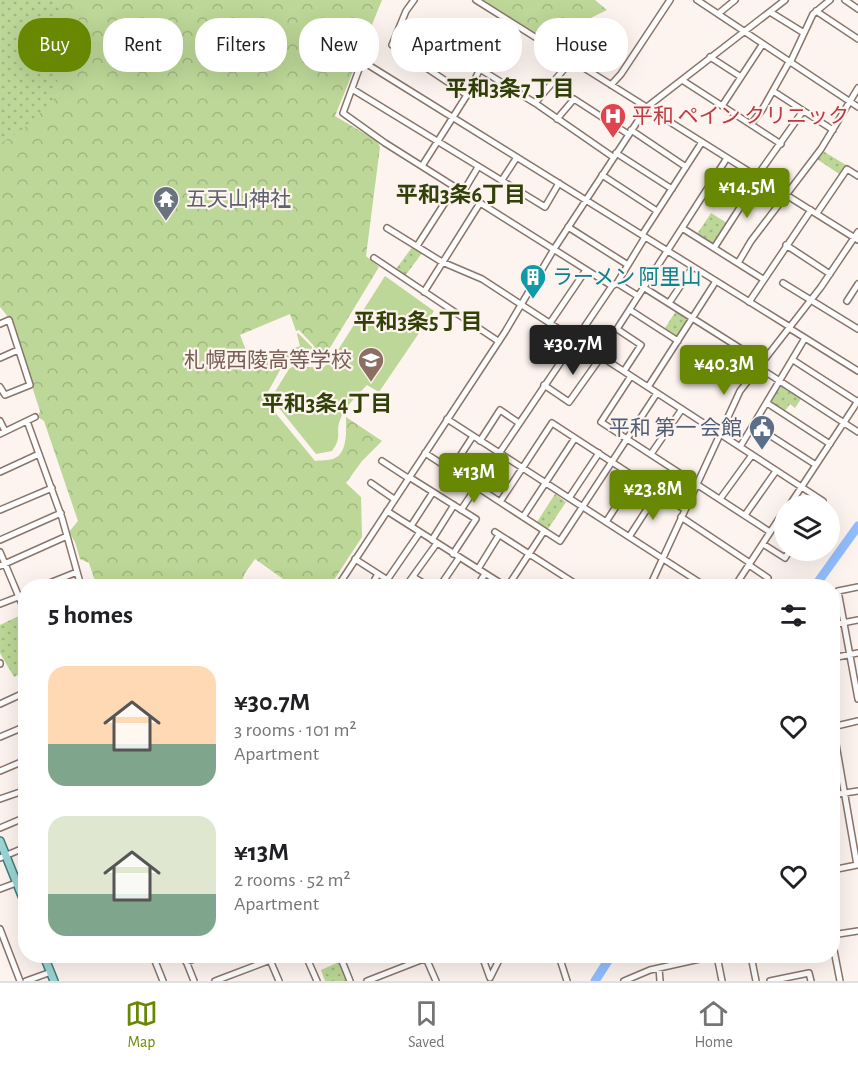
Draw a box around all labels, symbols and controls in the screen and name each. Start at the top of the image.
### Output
chip: Buy [18,18,91,72]
chip: Rent [103,18,183,72]
chip: Filters [195,18,287,72]
chip: New [299,18,379,72]
chip: Apartment [391,18,522,72]
chip: House [534,18,628,72]
district label: 平和3条7丁目 [446,77,575,100]
hospital icon: 平和 ペイン クリニック [598,101,628,139]
place label: 平和 ペイン クリニック [632,105,849,127]
pin: ¥14.5M [698,168,796,219]
text: ¥14.5M [719,177,775,197]
district label: 平和3条6丁目 [396,183,526,206]
temple icon: 五天山神社 [151,184,181,222]
place label: 五天山神社 [186,188,291,210]
building icon: ラーメン 阿里山 [518,262,548,300]
place label: ラーメン 阿里山 [552,266,702,288]
district label: 平和3条5丁目 [354,310,483,333]
pin: ¥30.7M [524,325,622,376]
text: ¥30.7M [544,334,602,354]
school or university icon: 札幌西陵高等学校 [356,345,386,383]
pin: ¥40.3M [675,345,773,396]
place label: 札幌西陵高等学校 [184,349,352,371]
text: ¥40.3M [694,354,754,374]
district label: 平和3条4丁目 [262,392,392,415]
public building icon: 平和 第一 会館 [747,413,777,451]
place label: 平和 第一 会館 [609,417,742,439]
pin: ¥13M [438,453,510,504]
text: ¥13M [453,462,495,482]
pin: ¥23.8M [604,470,702,521]
text: ¥23.8M [624,479,682,499]
map controls [774,495,840,561]
button: layers [774,495,840,561]
icon: filters [777,599,810,632]
text: 5 homes [48,602,133,628]
text: ¥30.7M [234,689,310,715]
icon: home [96,690,168,762]
icon: heart [777,710,810,743]
text: 3 rooms · 101 m² [234,720,357,740]
text: Apartment [234,744,319,764]
text: ¥13M [234,839,289,865]
icon: home [96,840,168,912]
icon: heart [777,860,810,893]
text: 2 rooms · 52 m² [234,870,351,890]
text: Apartment [234,894,319,914]
tab: Map [125,997,158,1052]
tab: Saved [408,997,445,1052]
tab: Home [695,997,733,1052]

